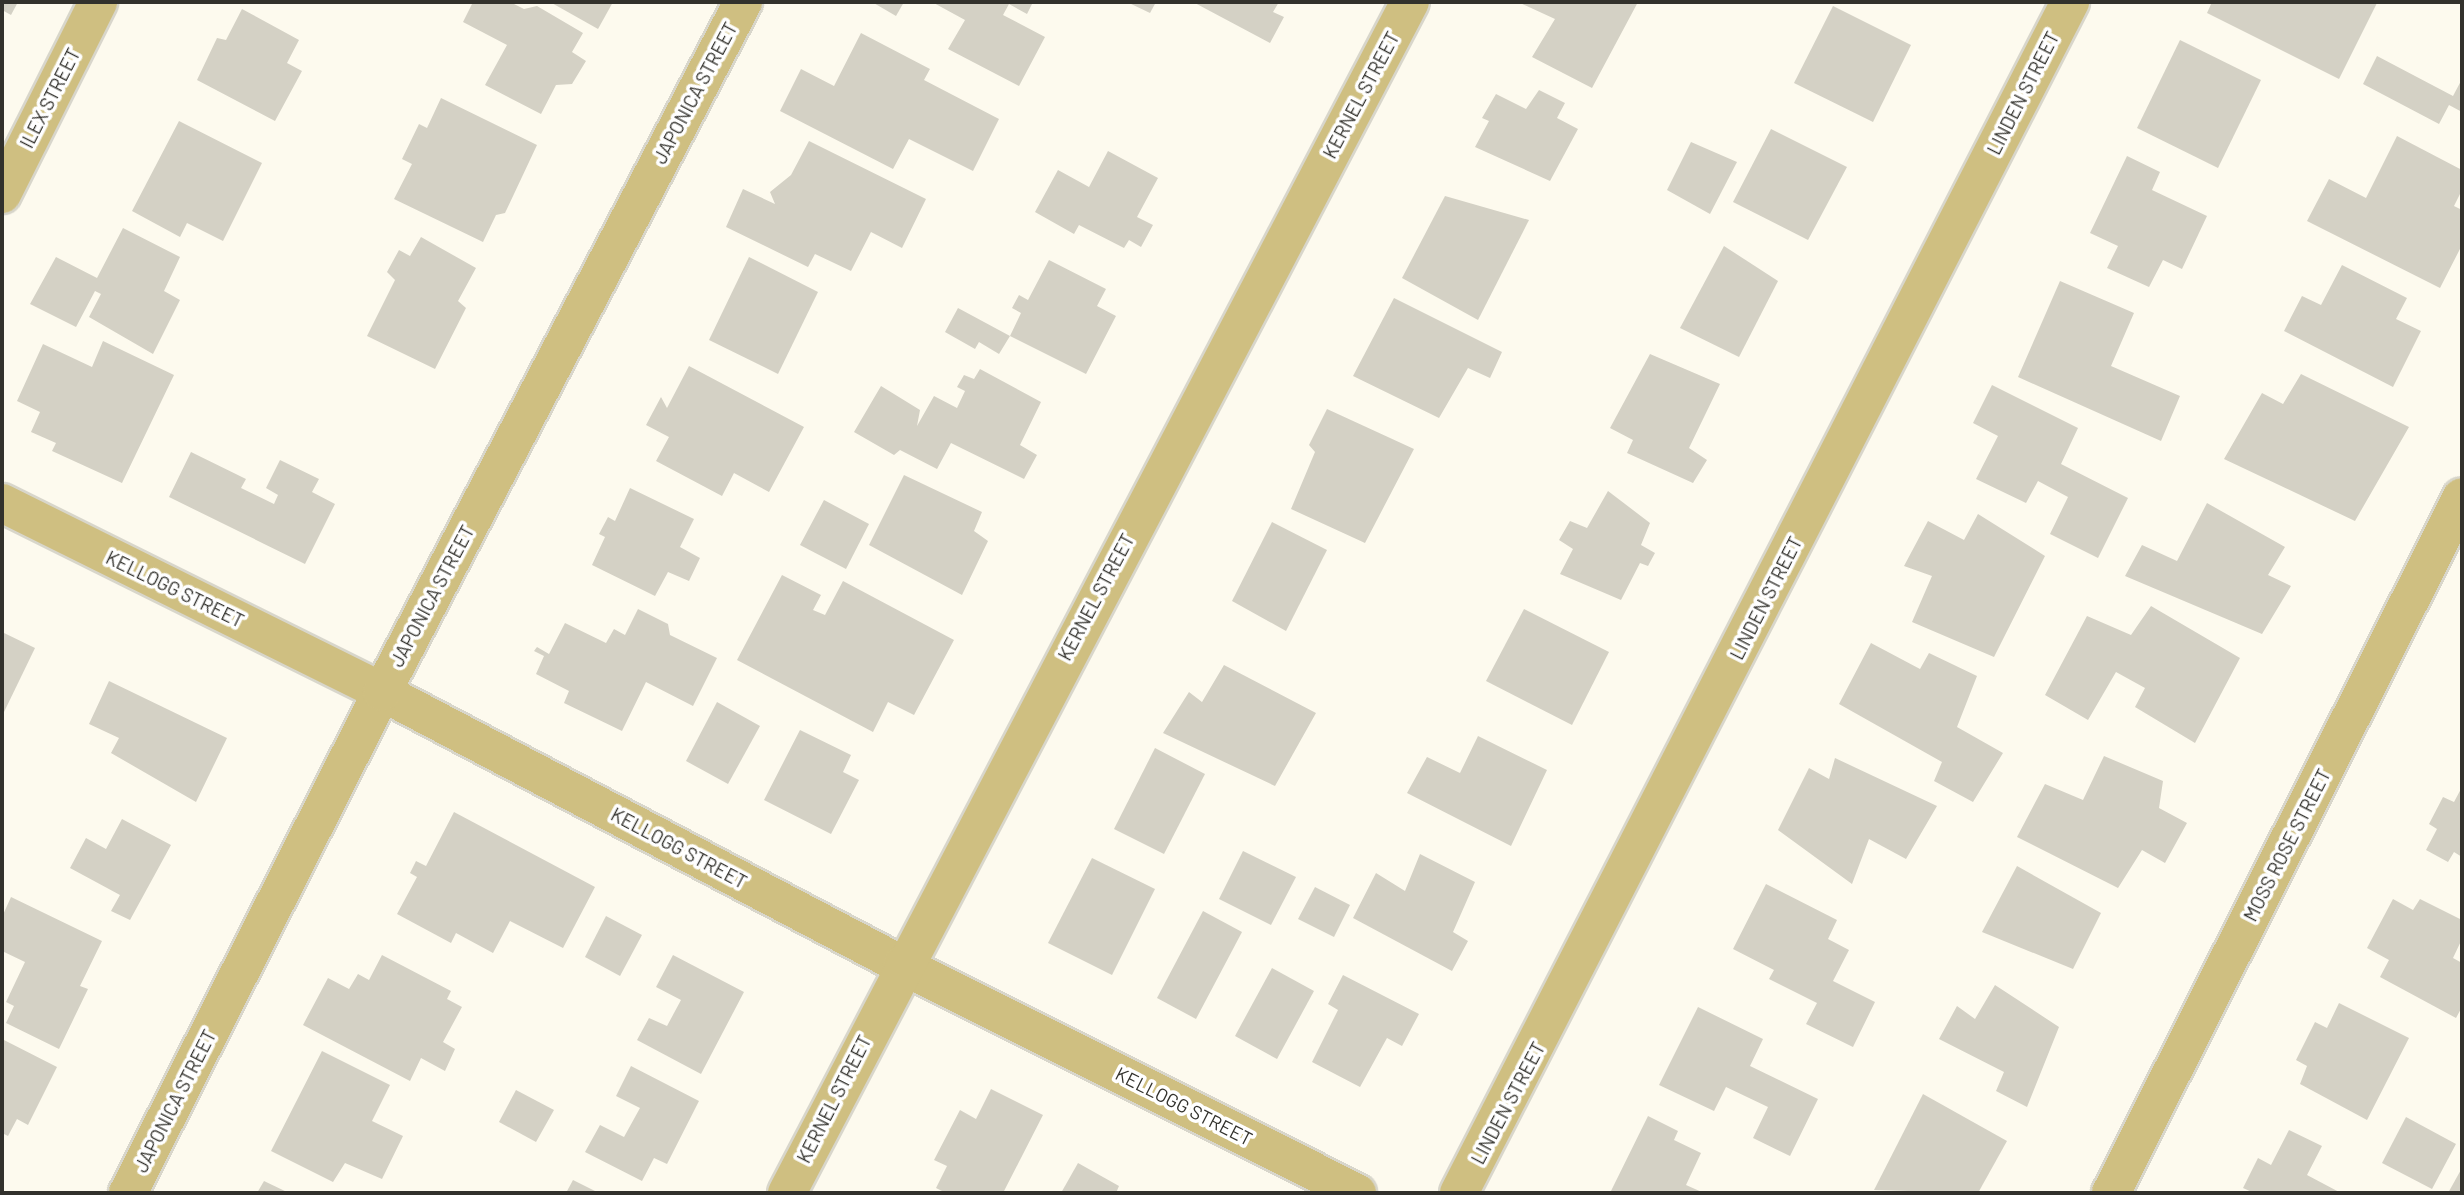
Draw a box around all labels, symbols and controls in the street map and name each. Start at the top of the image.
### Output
street label: JAPONICA STREET [648,18,742,168]
street label: KERNEL STREET [1318,28,1404,162]
street label: LINDEN STREET [1982,28,2064,158]
street label: ILEX STREET [15,44,85,152]
street label: JAPONICA STREET [385,521,479,671]
street label: KERNEL STREET [1053,530,1139,664]
street label: LINDEN STREET [1725,533,1807,663]
street label: KELLOGG STREET [102,546,248,632]
street label: MOSS ROSE STREET [2239,765,2335,925]
street label: KELLOGG STREET [607,803,751,893]
street label: JAPONICA STREET [129,1026,221,1176]
street label: KERNEL STREET [792,1031,876,1167]
street label: LINDEN STREET [1466,1038,1550,1168]
street label: KELLOGG STREET [1112,1062,1256,1150]

